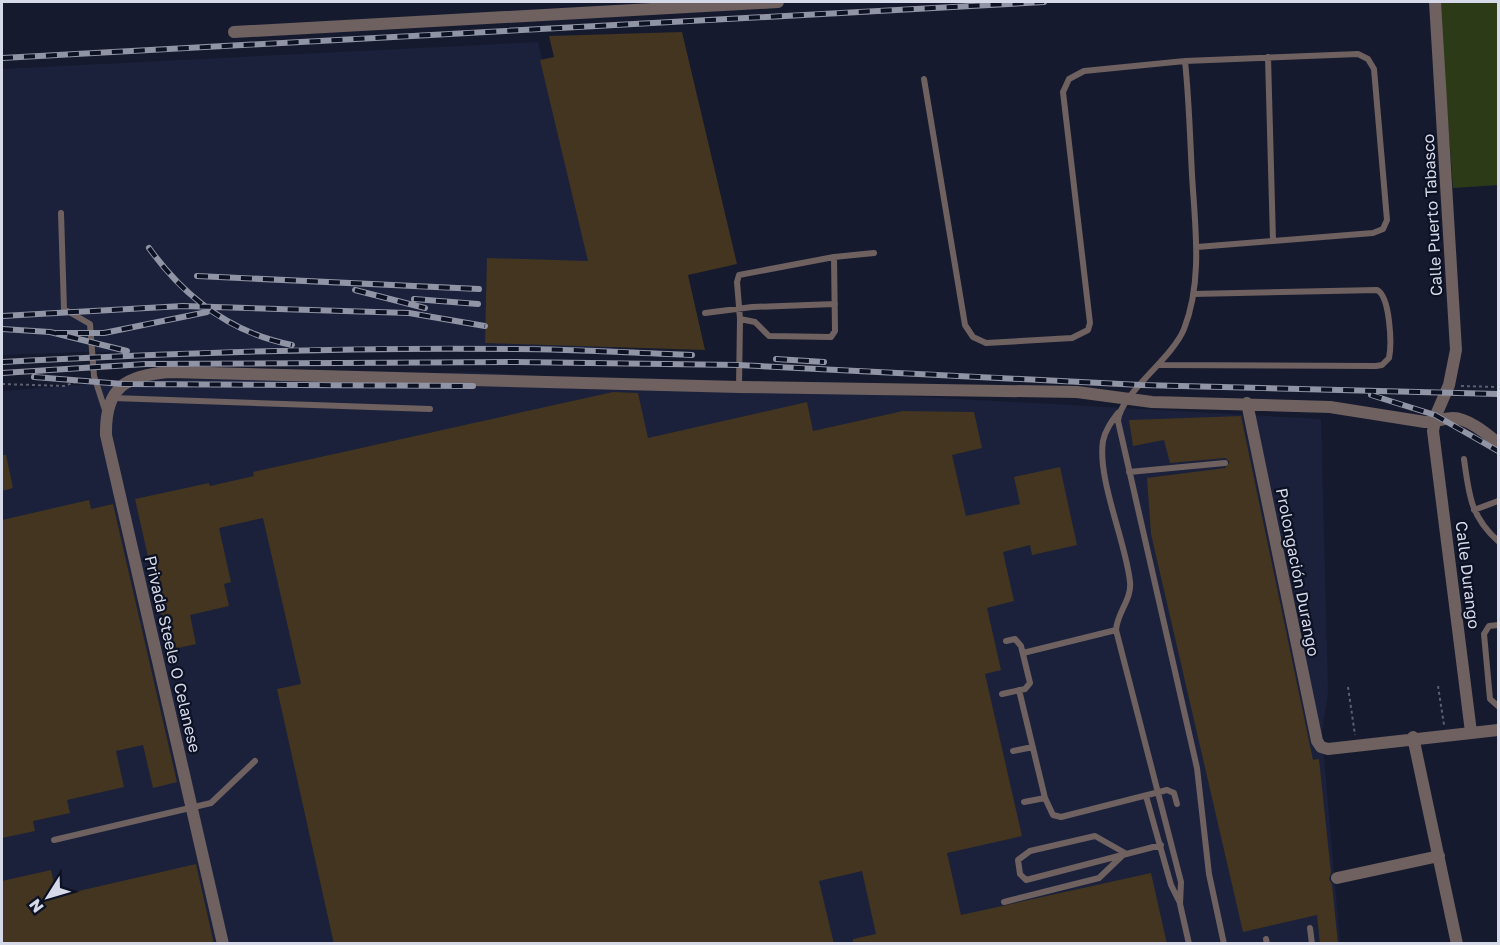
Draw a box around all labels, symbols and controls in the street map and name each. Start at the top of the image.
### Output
street label: Calle Puerto Tabasco [1418,133,1446,297]
street label: Prolongación Durango [1272,486,1324,658]
street label: Calle Durango [1451,520,1485,630]
street label: Privada Steele O Celanese [141,554,205,754]
north arrow [18,867,78,927]
text: N [24,895,48,917]

